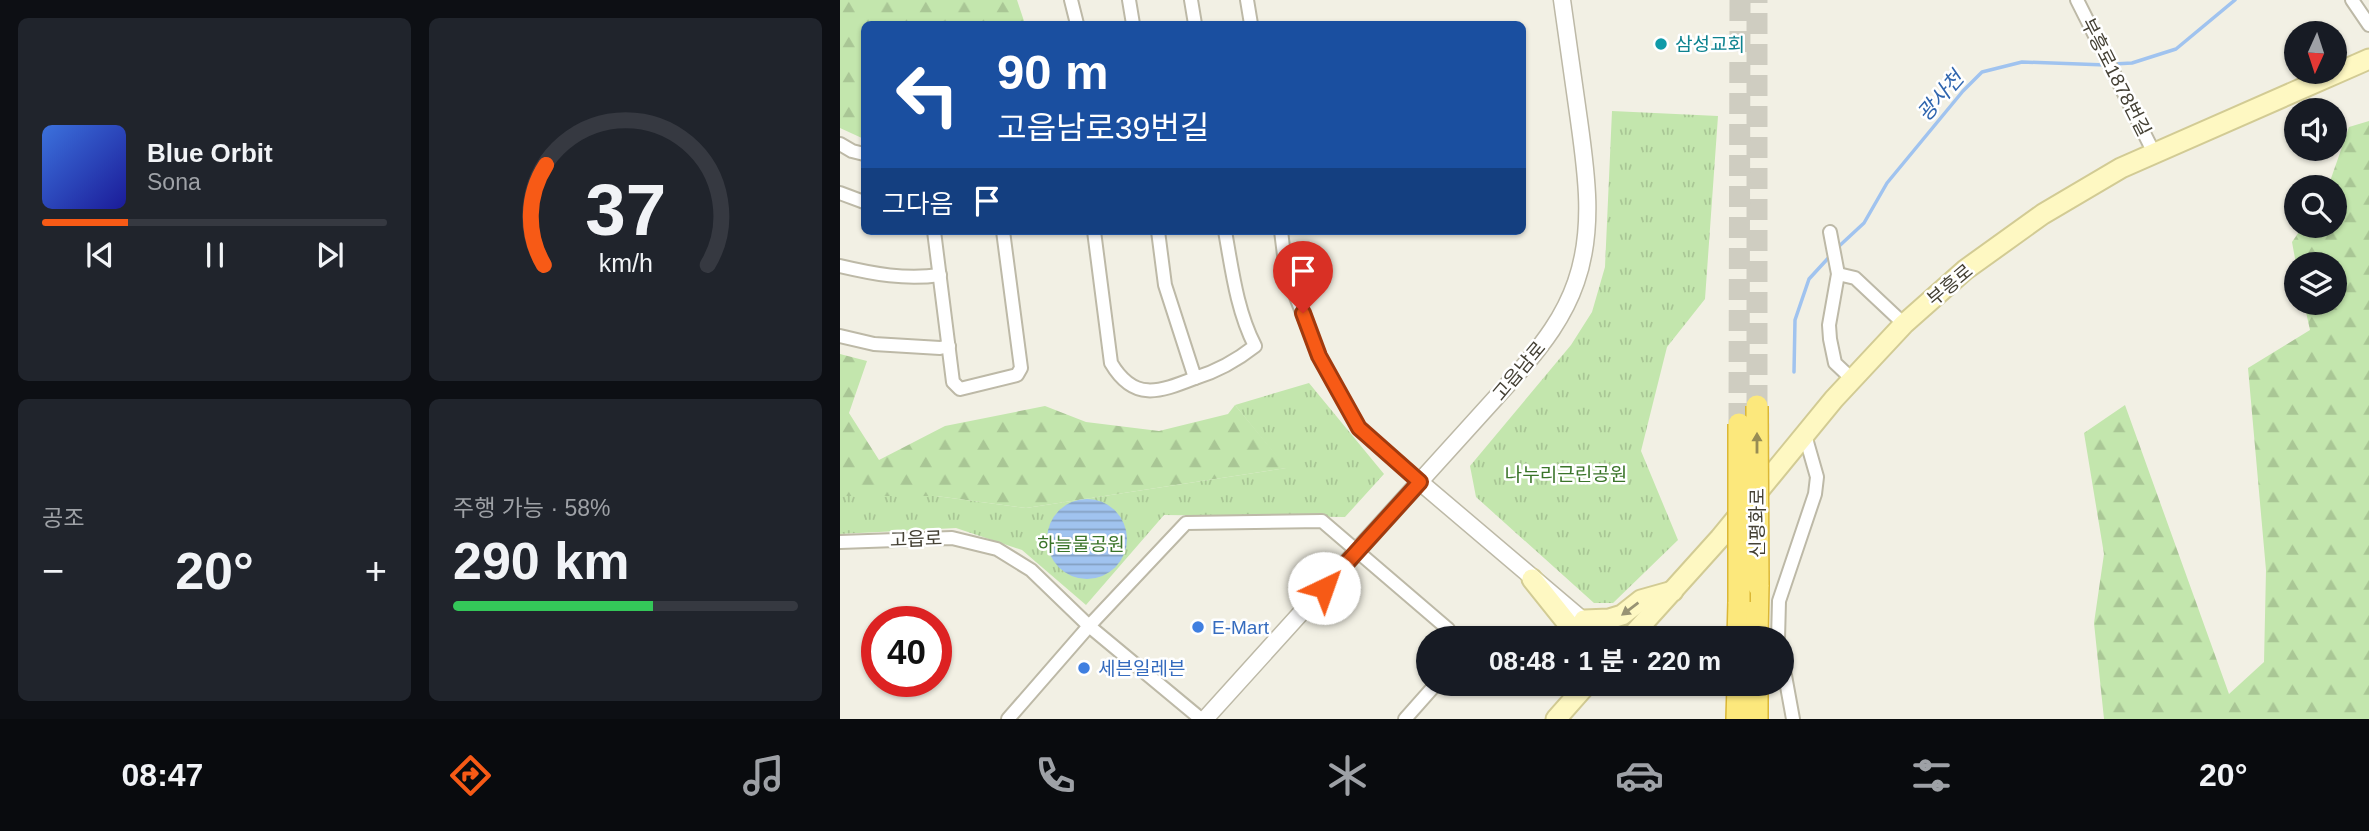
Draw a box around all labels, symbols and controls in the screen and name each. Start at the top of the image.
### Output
street label: 부흥로1878번길 [2077,14,2155,140]
north arrow [2284,21,2347,84]
map controls [2284,21,2347,315]
place label: 삼성교회 [1675,34,1745,55]
marker: 삼성교회 [1653,36,1669,52]
text: 90 m [997,45,1109,99]
icon: left [882,49,973,140]
water label: 광사천 [1912,65,1969,125]
button: sound [2284,98,2347,161]
text: 고읍남로39번길 [997,110,1209,146]
text: Blue Orbit [147,138,273,168]
text: Sona [147,169,201,195]
text: 37 [585,170,666,251]
button: search [2284,175,2347,238]
icon: arrive [968,182,1006,220]
text: 그다음 [882,189,954,219]
icon: previous [81,236,119,274]
icon: pause [196,236,234,274]
icon: next [311,236,349,274]
pin [1273,241,1333,313]
text: km/h [598,249,653,277]
icon: arrive [1284,252,1322,290]
button: layers [2284,252,2347,315]
street label: 부흥로 [1923,260,1977,310]
street label: 고읍남로 [1488,337,1550,405]
one-way arrow [1751,432,1763,454]
park label: 나누리근린공원 [1505,464,1627,485]
street label: 신평화로 [1747,488,1768,558]
text: 주행 가능 · 58% [453,495,611,521]
text: 공조 [42,505,84,531]
street label: 고읍로 [889,528,943,550]
text: 290 km [453,532,629,590]
park label: 하늘물공원 [1037,534,1125,555]
text: 20° [175,542,254,600]
text: − [42,550,64,592]
text: + [365,550,387,592]
position arrow [1287,551,1361,625]
one-way arrow [1621,601,1639,616]
speed limit sign: 40 [861,606,952,697]
place label: E-Mart [1212,617,1270,638]
marker: E-Mart [1190,619,1206,635]
text: 08:48 · 1 분 · 220 m [1489,646,1721,676]
place label: 세븐일레븐 [1098,658,1185,679]
marker: 세븐일레븐 [1076,660,1092,676]
icon: directions [446,751,495,800]
icon: music [739,751,788,800]
icon: phone [1031,751,1080,800]
icon: climate [1323,751,1372,800]
icon: car [1615,751,1664,800]
icon: filters [1907,751,1956,800]
text: 08:47 [122,757,203,793]
text: 20° [2199,757,2247,793]

